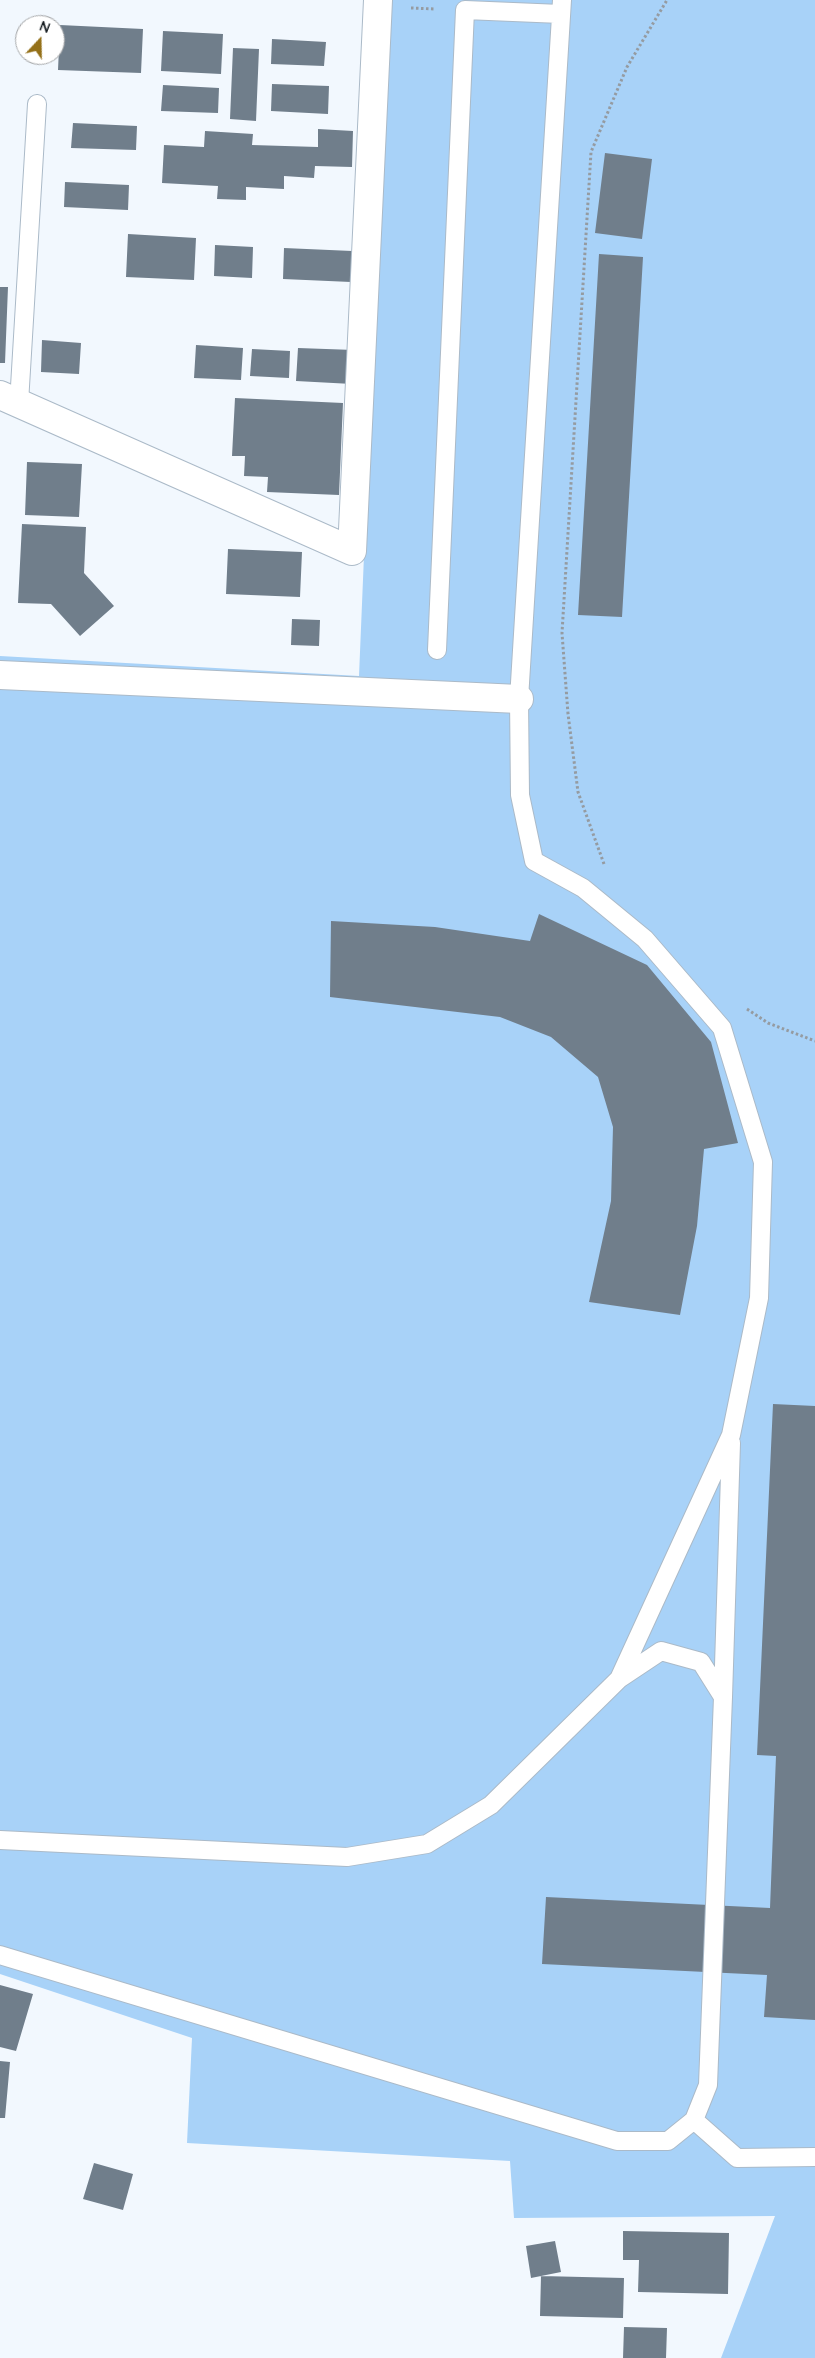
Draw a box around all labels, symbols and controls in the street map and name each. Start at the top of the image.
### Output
north arrow [15,15,65,65]
text: N [37,17,53,37]

